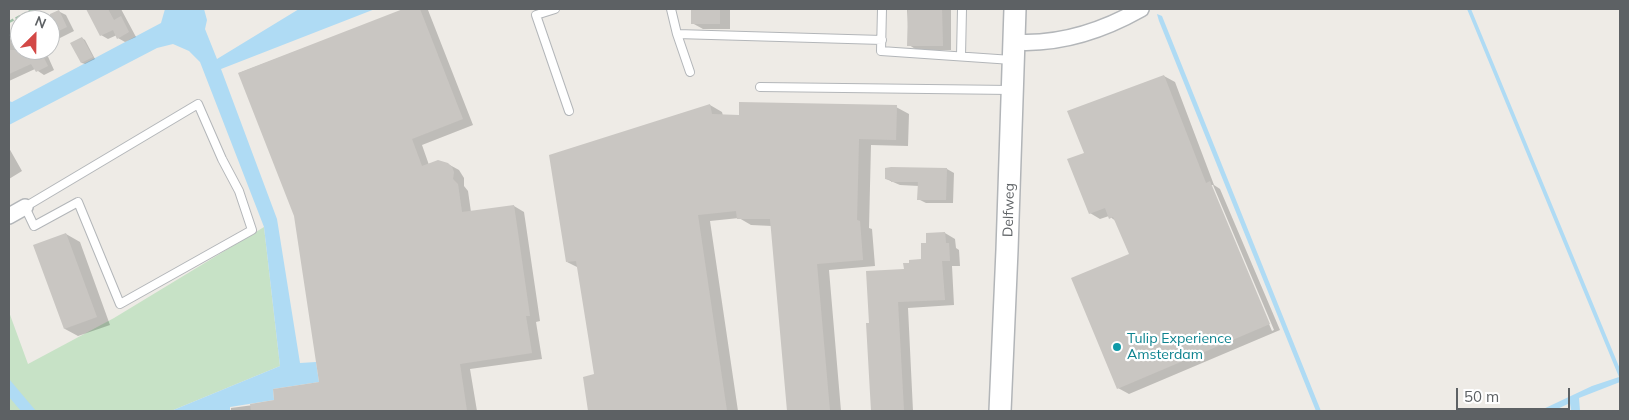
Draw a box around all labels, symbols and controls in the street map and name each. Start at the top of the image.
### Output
north arrow [10,10,60,60]
text: N [32,12,49,32]
street label: Delfweg [1000,183,1018,237]
place label: Tulip Experience Amsterdam [1127,331,1232,364]
marker: Tulip Experience Amsterdam [1111,341,1123,353]
scale bar [1459,378,1573,410]
text: 50 m [1464,387,1499,406]

